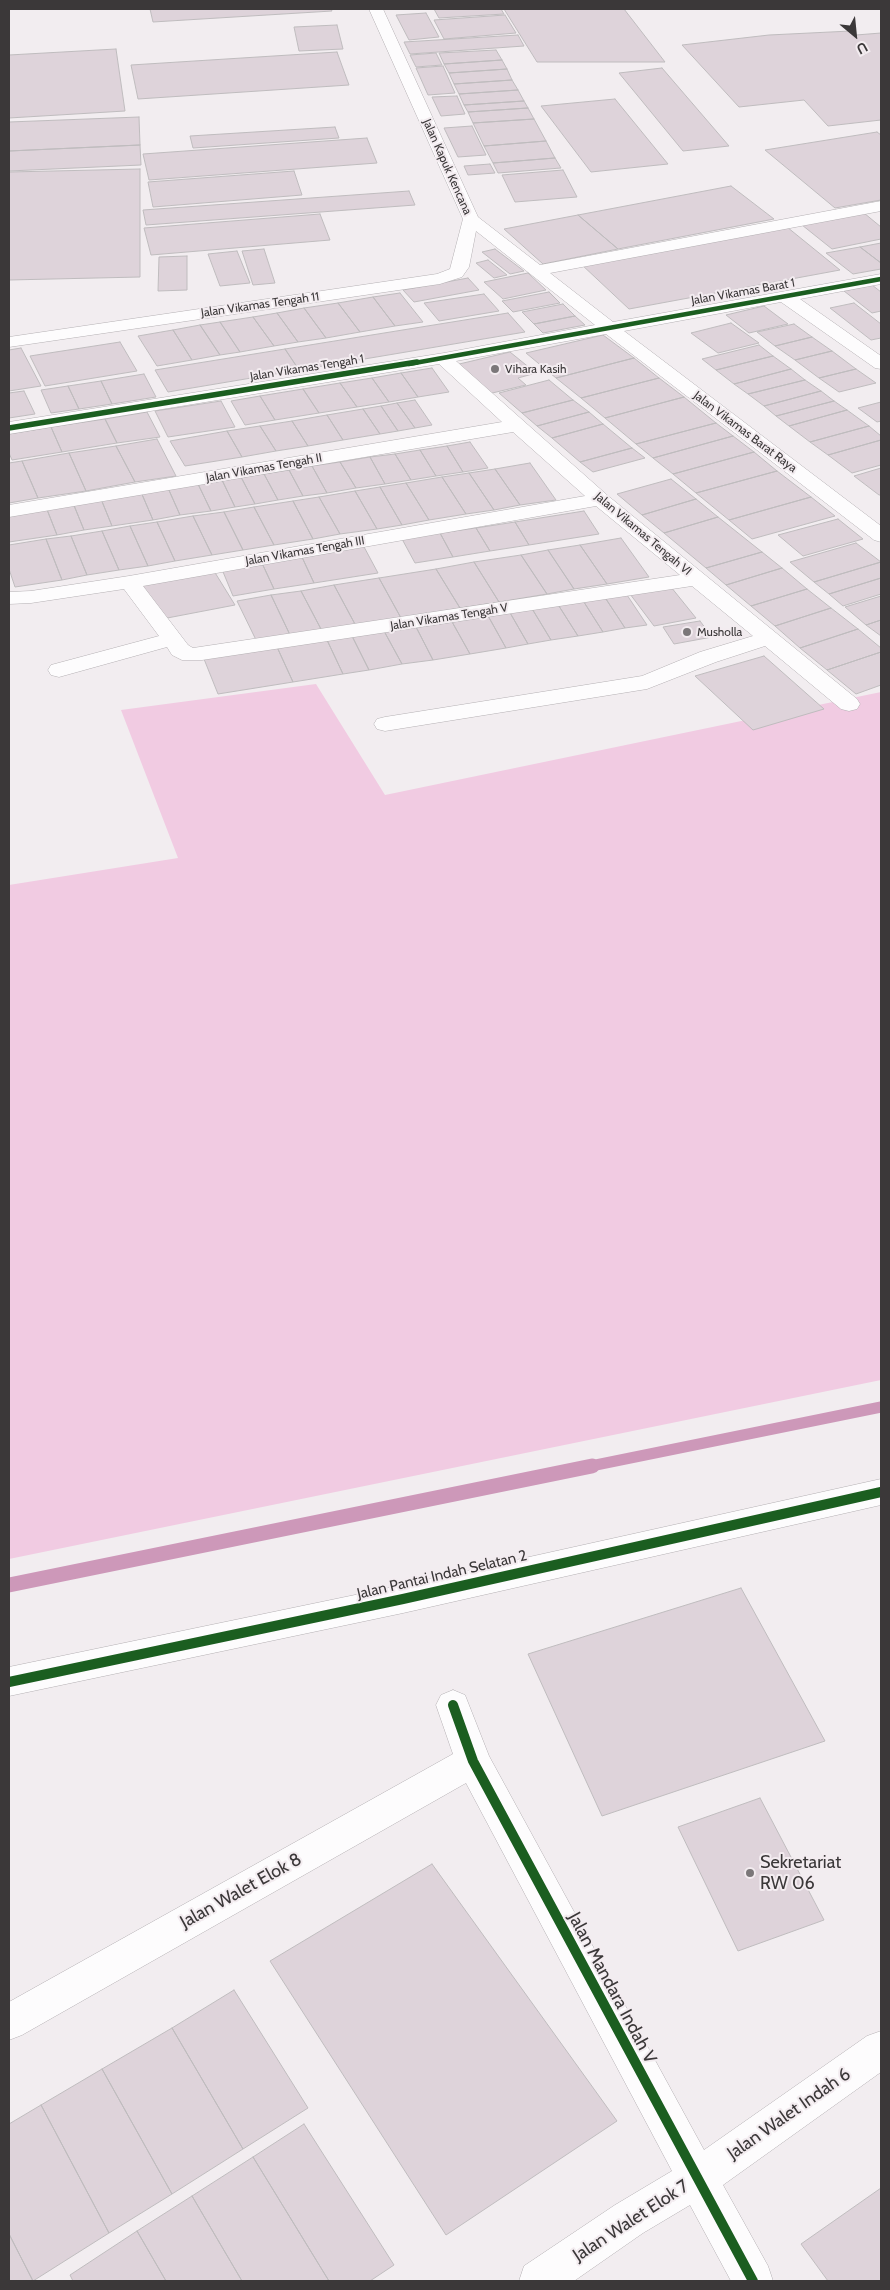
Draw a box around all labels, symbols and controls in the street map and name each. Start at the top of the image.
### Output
north arrow [830,10,880,60]
text: U [853,38,871,59]
street label: Jalan Kapuk Kencana [419,117,475,217]
street label: Jalan Vikamas Barat 1 [690,276,796,308]
street label: Jalan Vikamas Tengah 11 [200,290,320,320]
street label: Jalan Vikamas Tengah 1 [249,352,365,384]
place label: Vihara Kasih [505,362,566,376]
marker: Vihara Kasih [489,363,501,375]
street label: Jalan Vikamas Barat Raya [691,388,799,476]
street label: Jalan Vikamas Tengah II [205,451,323,485]
street label: Jalan Vikamas Tengah VI [592,489,694,579]
street label: Jalan Vikamas Tengah III [244,533,366,569]
street label: Jalan Vikamas Tengah V [389,601,509,633]
place label: Musholla [697,625,742,639]
marker: Musholla [681,626,693,638]
street label: Jalan Pantai Indah Selatan 2 [355,1547,529,1603]
street label: Jalan Walet Elok 8 [176,1849,306,1933]
place label: Sekretariat RW 06 [760,1852,841,1895]
marker: Sekretariat RW 06 [744,1867,756,1879]
street label: Jalan Mandara Indah V [563,1909,661,2067]
street label: Jalan Walet Indah 6 [723,2063,855,2165]
street label: Jalan Walet Elok 7 [569,2176,693,2266]

